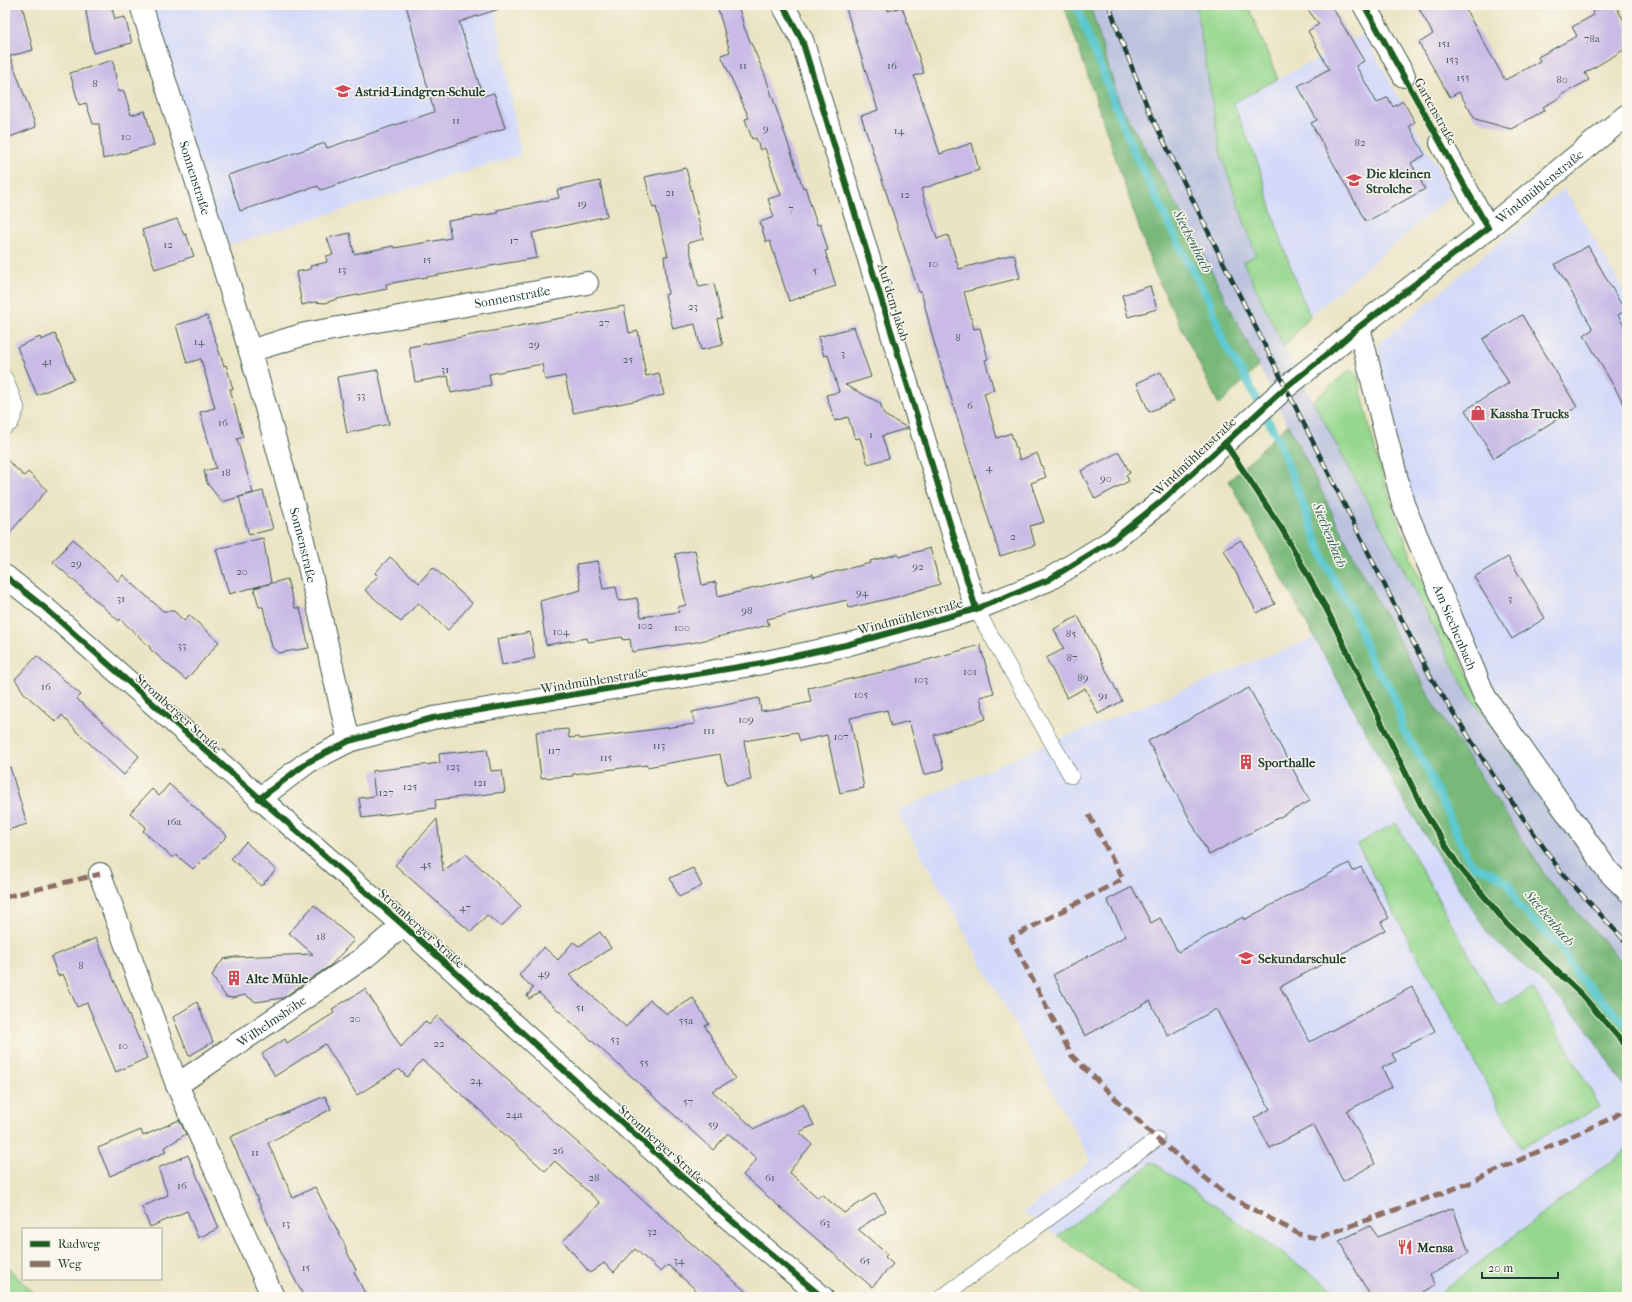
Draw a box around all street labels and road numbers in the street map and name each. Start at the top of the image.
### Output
street label: Gartenstraße [1411,75,1460,148]
street label: Sonnenstraße [176,139,214,217]
street label: Windmühlenstraße [1492,146,1587,227]
street label: Auf dem Jakob [874,261,912,343]
street label: Sonnenstraße [473,283,552,311]
street label: Windmühlenstraße [1149,414,1240,500]
street label: Sonnenstraße [286,506,320,585]
street label: Am Siechenbach [1430,581,1480,673]
street label: Windmühlenstraße [855,595,965,638]
street label: Windmühlenstraße [538,665,649,697]
street label: Stromberger Straße [132,671,225,756]
street label: Stromberger Straße [375,886,468,971]
street label: Wilhelmshöhe [233,992,309,1051]
street label: Stromberger Straße [615,1102,708,1187]

